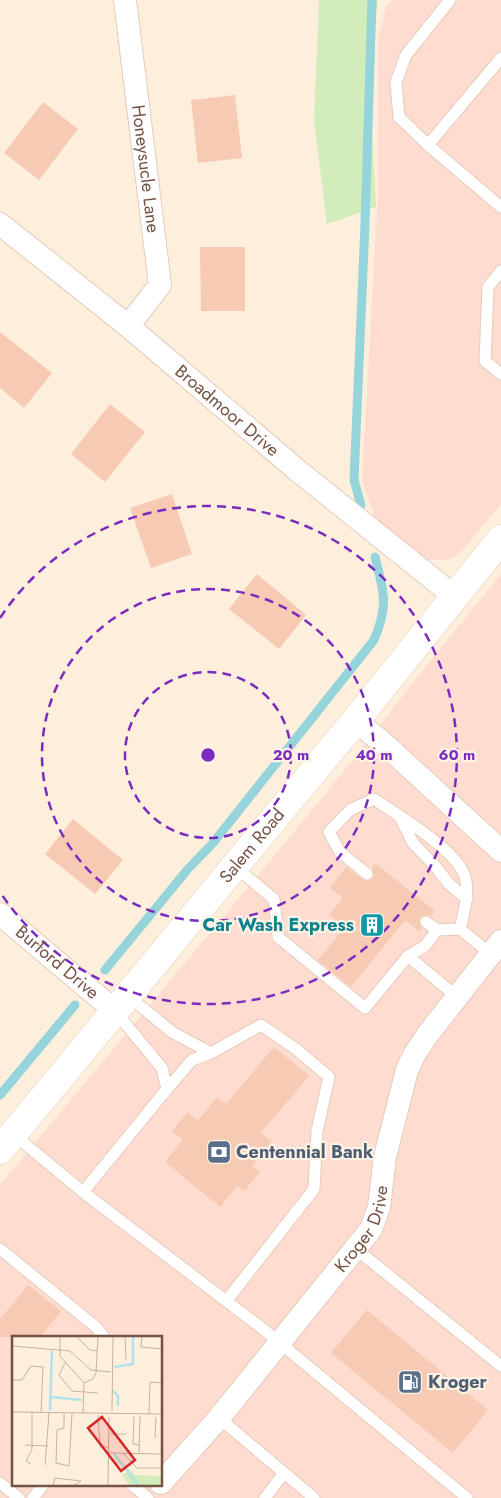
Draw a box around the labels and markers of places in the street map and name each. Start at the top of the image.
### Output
centre of rings [199,746,217,764]
place label: Car Wash Express [203,912,354,938]
building icon: Car Wash Express [359,912,385,938]
bank icon: Centennial Bank [206,1139,232,1165]
place label: Centennial Bank [236,1139,374,1165]
fuel station icon: Kroger [397,1369,423,1395]
place label: Kroger [428,1369,488,1395]

